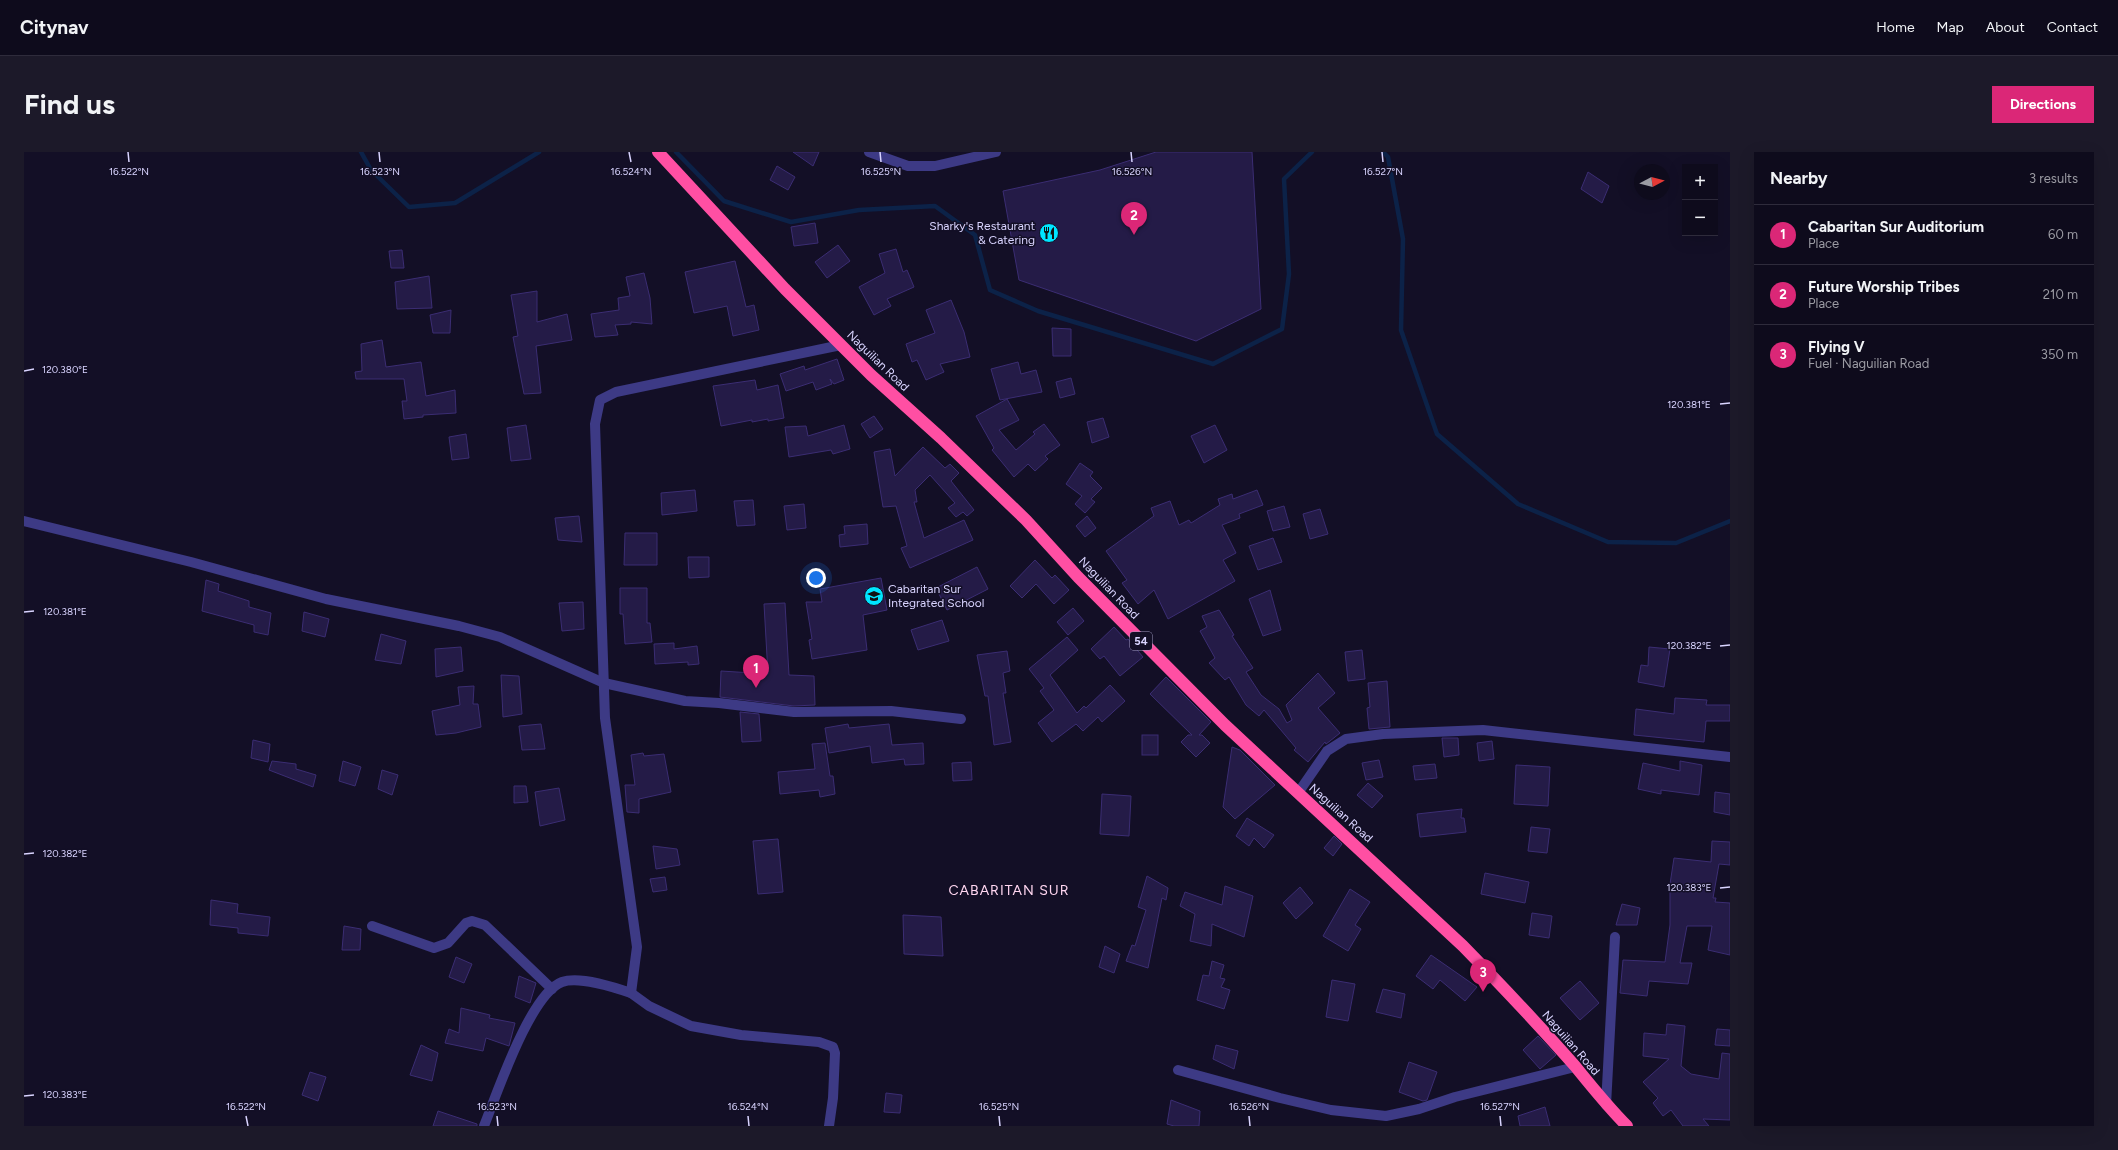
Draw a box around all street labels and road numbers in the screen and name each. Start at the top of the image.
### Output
street label: Naguilian Road [844,328,912,394]
street label: Naguilian Road [1076,554,1142,622]
road number: 54 [1130,632,1152,650]
street label: Naguilian Road [1306,781,1376,845]
street label: Naguilian Road [1539,1008,1603,1078]

